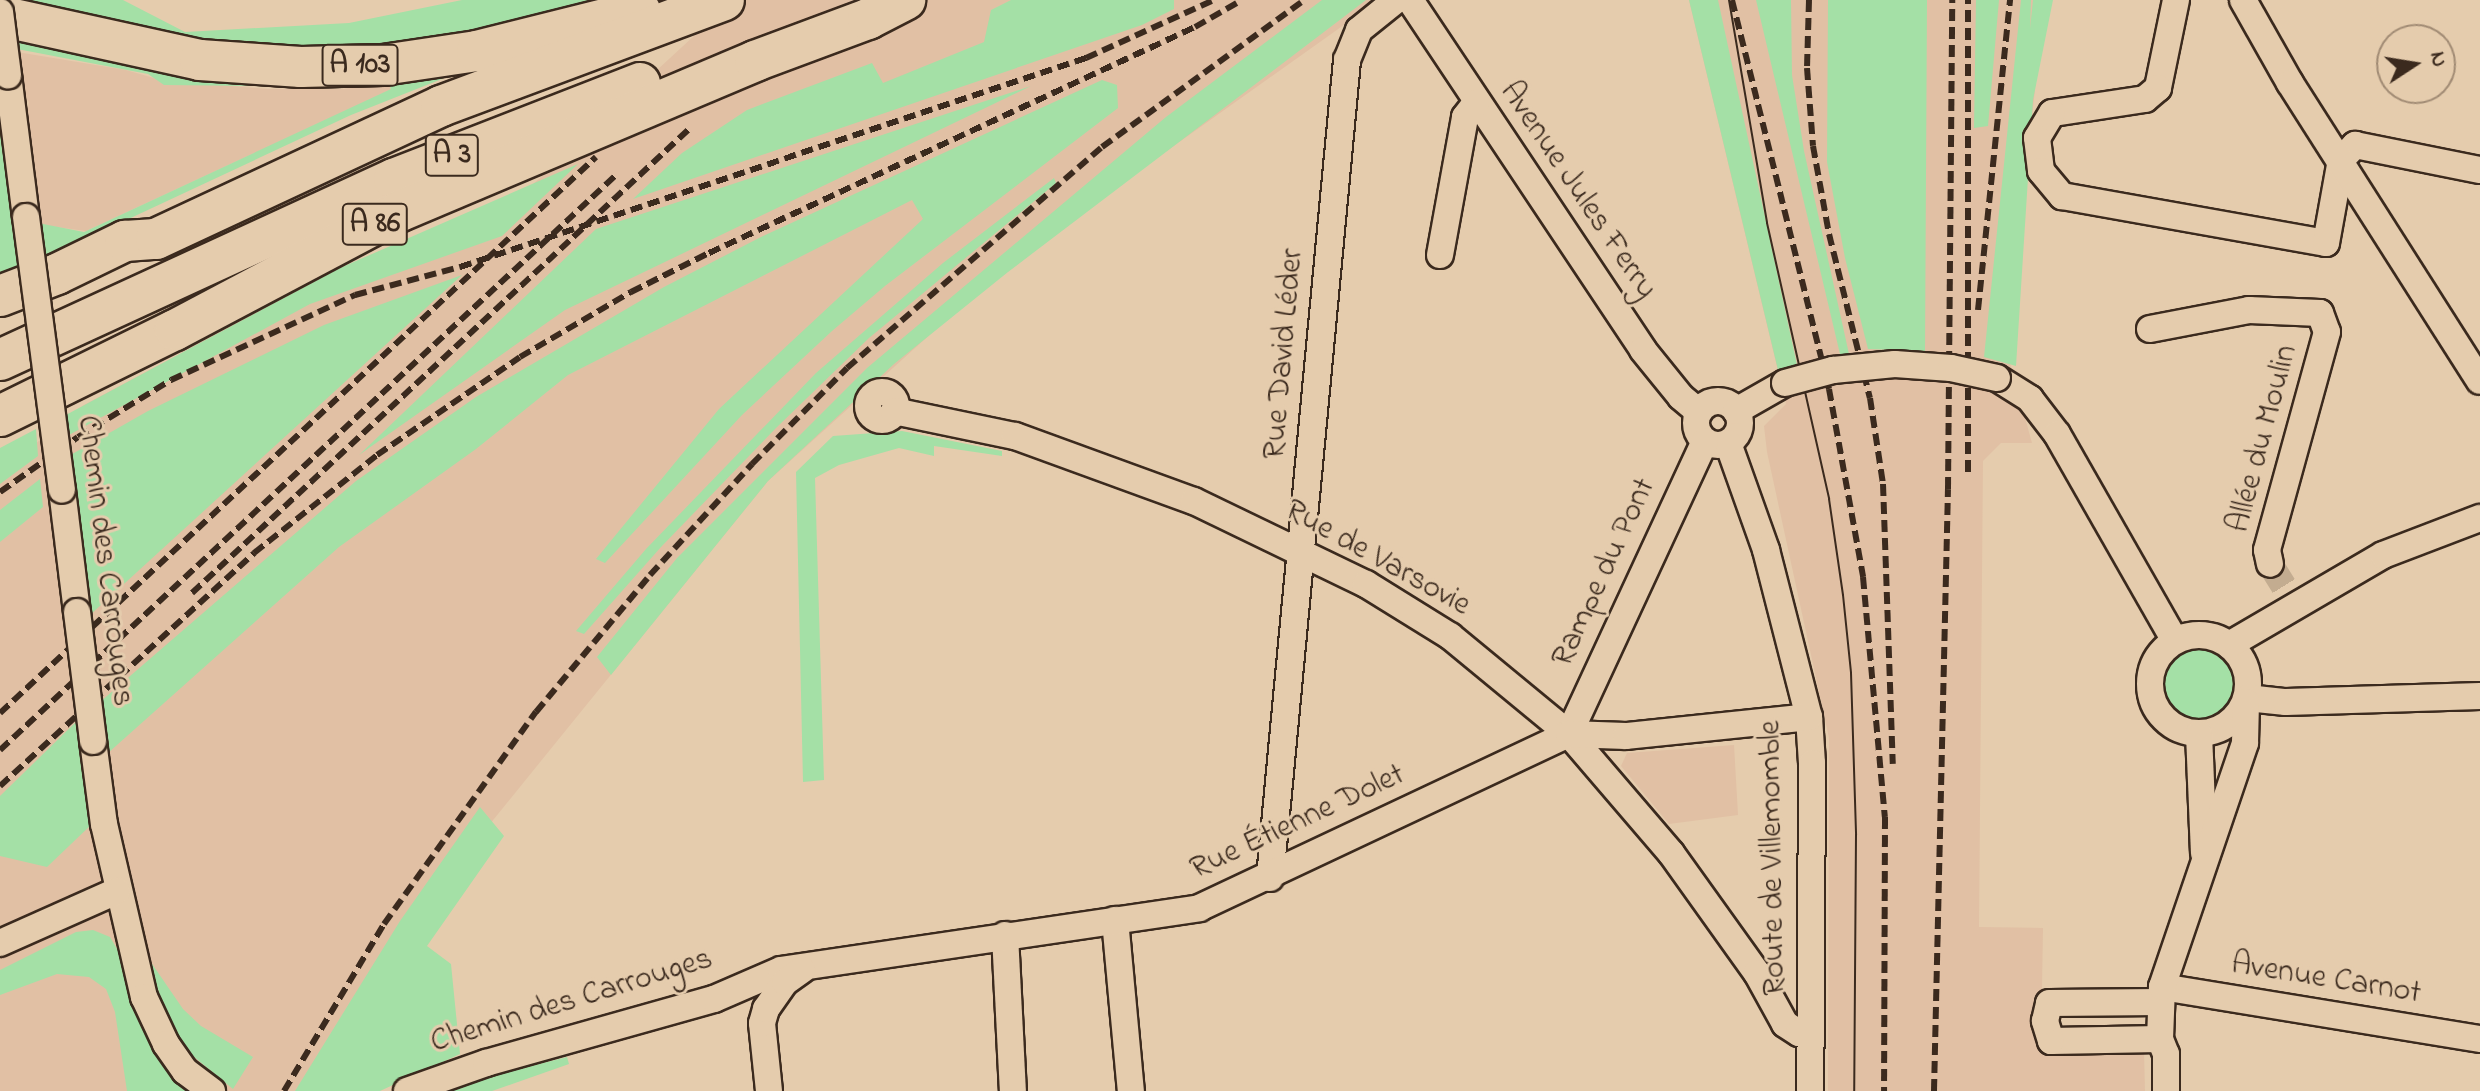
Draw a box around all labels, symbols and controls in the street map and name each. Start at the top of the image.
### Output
north arrow [2376,24,2456,104]
road number: A 103 [320,39,400,91]
text: N [2420,49,2455,70]
street label: Avenue Jules Ferry [1490,75,1664,307]
road number: A 3 [424,129,480,181]
road number: A 86 [341,198,409,250]
street label: Rue David Léder [1257,247,1313,461]
street label: Allée du Moulin [2221,341,2307,537]
street label: Chemin des Carrouges [67,413,141,709]
street label: Rampe du Pont [1545,473,1665,673]
street label: Rue de Varsovie [1278,492,1476,626]
street label: Route de Villemomble [1752,720,1796,996]
street label: Rue Étienne Dolet [1185,757,1411,889]
street label: Chemin des Carrouges [426,941,718,1063]
street label: Avenue Carnot [2228,946,2424,1014]

